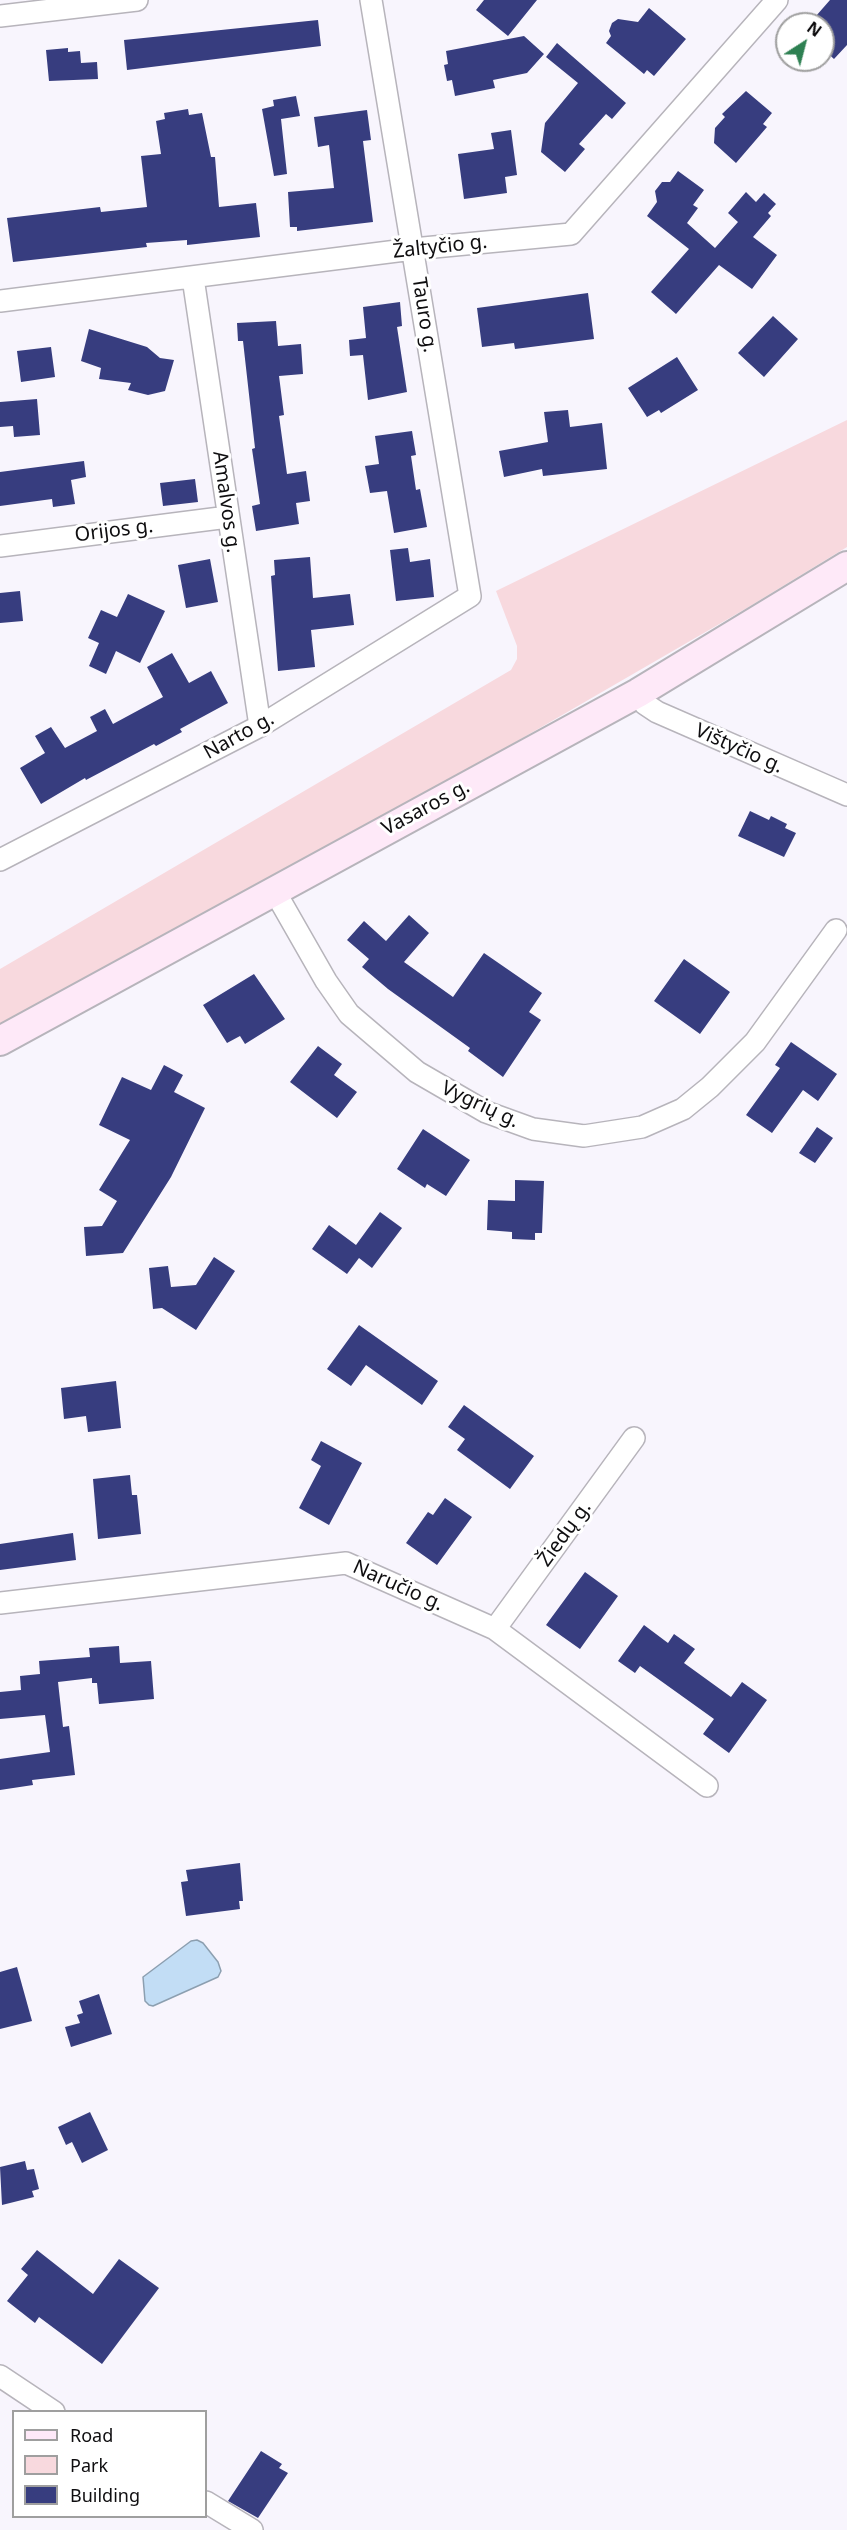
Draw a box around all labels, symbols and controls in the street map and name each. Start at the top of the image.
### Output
north arrow [775,12,835,72]
text: N [803,16,826,42]
street label: Žaltyčio g. [392,230,488,264]
street label: Tauro g. [406,276,442,354]
street label: Amalvos g. [207,450,245,554]
street label: Orijos g. [73,514,155,548]
street label: Narto g. [200,707,278,765]
street label: Vištyčio g. [691,719,787,779]
street label: Vasaros g. [378,775,474,841]
street label: Vygrių g. [437,1077,523,1133]
street label: Žiedų g. [533,1496,597,1572]
street label: Naručio g. [349,1555,447,1617]
legend [12,2410,207,2518]
text: Road [70,2423,113,2447]
text: Park [70,2453,108,2477]
text: Building [70,2483,140,2507]

